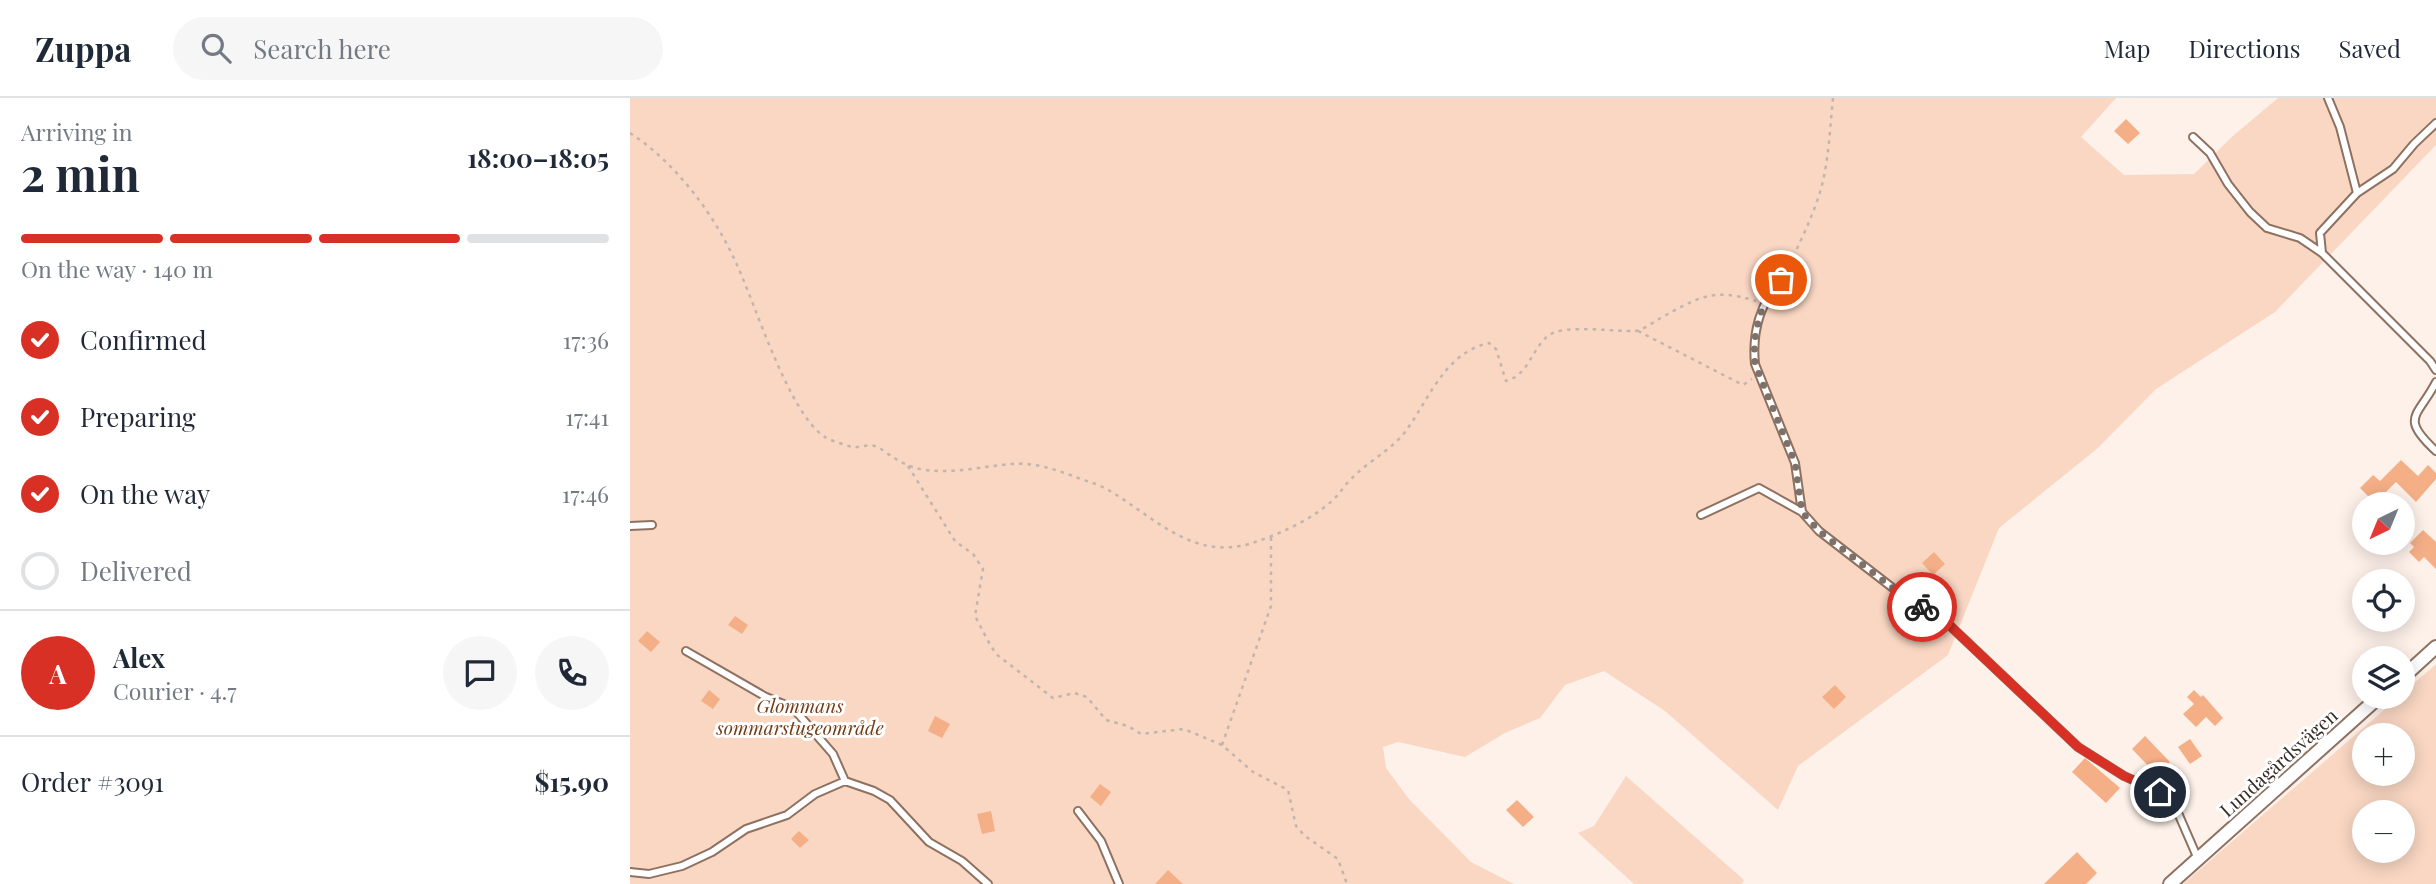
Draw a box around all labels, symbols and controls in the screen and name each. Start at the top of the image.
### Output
search box [173,17,663,80]
text: Zuppa [35,26,131,70]
icon: search [197,29,235,67]
text: Search here [253,31,391,66]
text: Map [2104,32,2150,64]
text: Directions [2188,32,2301,64]
text: Saved [2339,32,2401,64]
text: Arriving in [21,116,133,147]
text: 18:00–18:05 [467,140,609,175]
text: 2 min [21,142,140,204]
pin [1751,250,1811,310]
text: On the way · 140 m [21,253,213,284]
icon: bag [1762,261,1800,299]
icon: check [21,321,59,359]
text: Confirmed [80,322,207,357]
text: 17:36 [563,324,609,355]
icon: check [21,398,59,436]
text: Preparing [80,399,196,434]
text: 17:41 [565,401,609,432]
icon: check [21,475,59,513]
text: On the way [80,476,210,511]
text: 17:46 [562,478,609,509]
north arrow [2352,492,2415,555]
map controls [2352,492,2415,863]
text: Delivered [80,553,192,588]
button: locate [2352,569,2415,632]
courier [1887,572,1957,642]
icon: bike [1903,588,1941,626]
button: chat [443,636,517,710]
button: phone [535,636,609,710]
text: Alex [113,640,165,675]
button: layers [2352,646,2415,709]
text: A [49,656,67,691]
text: Courier · 4.7 [113,675,237,706]
park label: Glommans sommarstugeområde [715,692,884,740]
street label: Lundagårdsvägen [2213,702,2343,822]
button: + [2352,723,2415,786]
pin [2130,762,2190,822]
text: Order #3091 [21,764,164,799]
text: $15.90 [535,764,609,799]
icon: home [2141,773,2179,811]
button: − [2352,800,2415,863]

